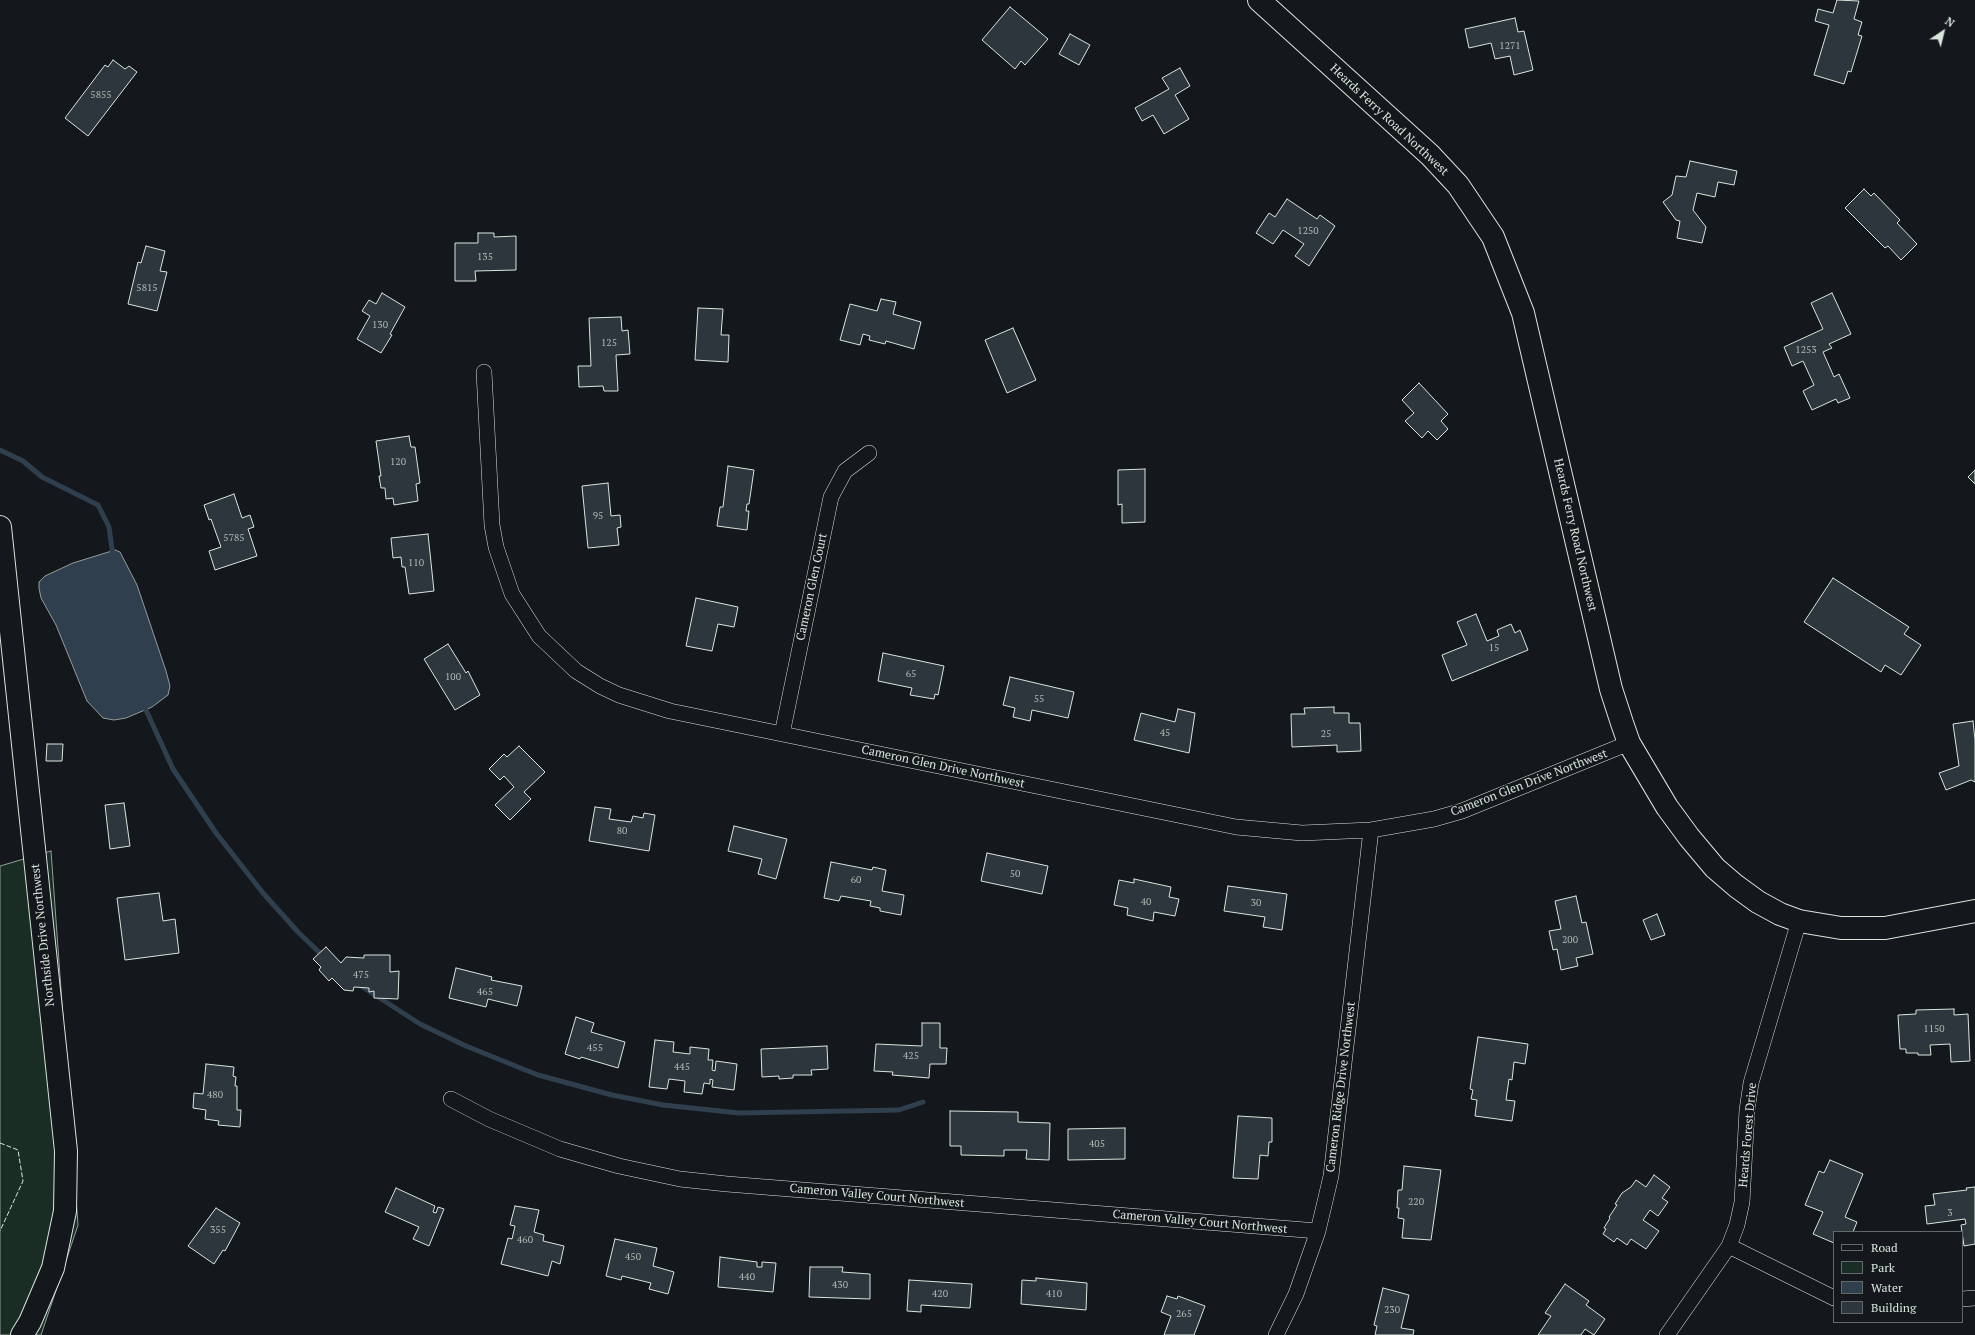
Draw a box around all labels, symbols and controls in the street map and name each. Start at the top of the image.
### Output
north arrow [1923,12,1963,52]
text: N [1942,14,1957,30]
house number: 1271 [1499,40,1521,52]
street label: Heards Ferry Road Northwest [1327,61,1451,179]
house number: 5855 [90,89,112,101]
house number: 1250 [1297,225,1319,237]
house number: 135 [477,251,493,263]
house number: 5815 [136,282,158,294]
house number: 130 [372,319,388,331]
house number: 125 [601,337,617,349]
house number: 1253 [1795,344,1817,356]
house number: 120 [390,456,406,468]
street label: Heards Ferry Road Northwest [1550,457,1600,613]
house number: 95 [593,510,603,522]
house number: 5785 [223,532,245,544]
street label: Cameron Glen Court [794,532,830,642]
house number: 110 [408,557,424,569]
house number: 15 [1489,642,1499,654]
house number: 65 [906,668,916,680]
house number: 100 [445,671,461,683]
house number: 55 [1034,693,1044,705]
house number: 45 [1160,727,1170,739]
house number: 25 [1321,728,1331,740]
street label: Cameron Glen Drive Northwest [860,743,1026,791]
street label: Cameron Glen Drive Northwest [1449,746,1609,820]
house number: 80 [617,825,627,837]
street label: Northside Drive Northwest [28,863,58,1007]
house number: 50 [1010,868,1020,880]
house number: 60 [851,874,861,886]
house number: 40 [1141,896,1151,908]
house number: 30 [1251,897,1261,909]
house number: 200 [1562,934,1578,946]
house number: 475 [353,969,369,981]
house number: 465 [477,986,493,998]
street label: Cameron Ridge Drive Northwest [1323,1001,1359,1173]
house number: 1150 [1923,1023,1945,1035]
house number: 455 [587,1042,603,1054]
house number: 425 [903,1050,919,1062]
house number: 445 [674,1061,690,1073]
street label: Heards Forest Drive [1736,1082,1760,1188]
house number: 480 [207,1089,223,1101]
house number: 405 [1089,1138,1105,1150]
street label: Cameron Valley Court Northwest [789,1181,965,1211]
house number: 220 [1408,1196,1424,1208]
street label: Cameron Valley Court Northwest [1112,1207,1288,1237]
house number: 3 [1947,1207,1953,1219]
house number: 355 [210,1224,226,1236]
legend [1833,1231,1963,1323]
house number: 460 [517,1234,533,1246]
text: Road [1871,1240,1898,1255]
house number: 450 [625,1251,641,1263]
text: Park [1871,1260,1895,1275]
house number: 440 [739,1271,755,1283]
house number: 430 [832,1279,848,1291]
text: Water [1871,1280,1903,1295]
house number: 420 [932,1288,948,1300]
house number: 410 [1046,1288,1062,1300]
text: Building [1871,1300,1916,1315]
house number: 230 [1384,1304,1400,1316]
house number: 265 [1176,1308,1192,1320]

